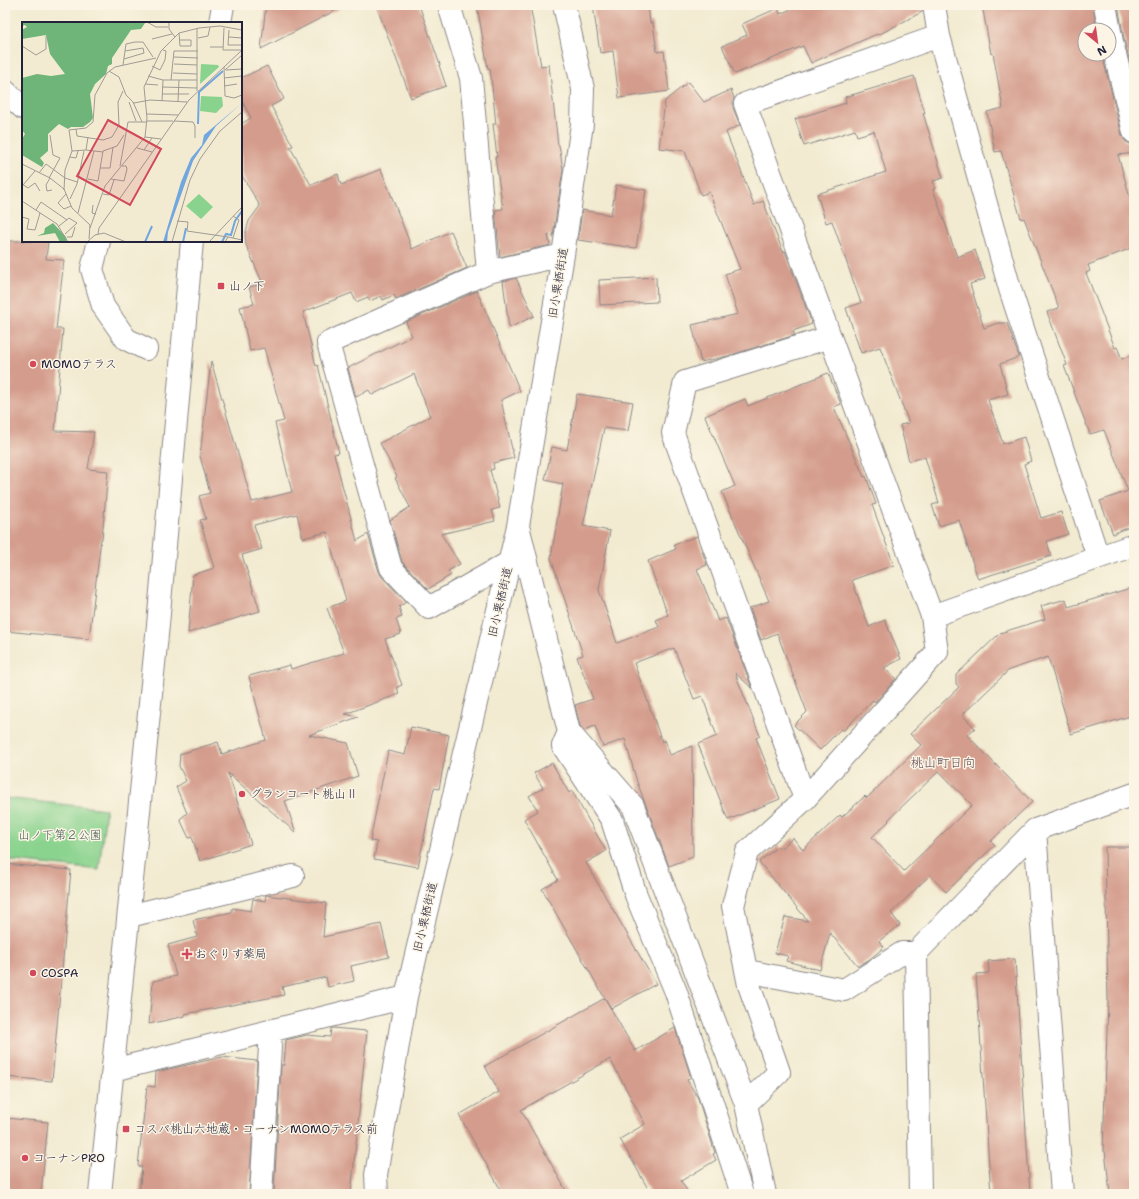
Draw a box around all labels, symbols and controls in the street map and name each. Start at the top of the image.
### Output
inset map [22,22,242,242]
north arrow [1077,22,1117,62]
text: N [1094,42,1109,59]
street label: 旧小栗栖街道 [544,246,572,320]
place label: 山ノ下 [229,278,265,294]
marker: 山ノ下 [216,281,226,291]
place label: MOMOテラス [41,356,117,372]
marker: MOMOテラス [28,359,38,369]
street label: 旧小栗栖街道 [484,565,516,639]
district label: 桃山町日向 [910,754,976,771]
place label: グランコート桃山Ⅱ [250,786,358,802]
marker: グランコート桃山Ⅱ [237,789,247,799]
park label: 山ノ下第２公園 [18,827,102,843]
street label: 旧小栗栖街道 [409,880,441,954]
place label: おぐりす薬局 [195,946,267,962]
marker: おぐりす薬局 [182,949,192,959]
place label: COSPA [41,965,79,981]
marker: COSPA [28,968,38,978]
place label: コスパ桃山六地蔵・コーナンMOMOテラス前 [134,1121,378,1137]
marker: コスパ桃山六地蔵・コーナンMOMOテラス前 [121,1124,131,1134]
place label: コーナンPRO [33,1150,105,1166]
marker: コーナンPRO [20,1153,30,1163]

